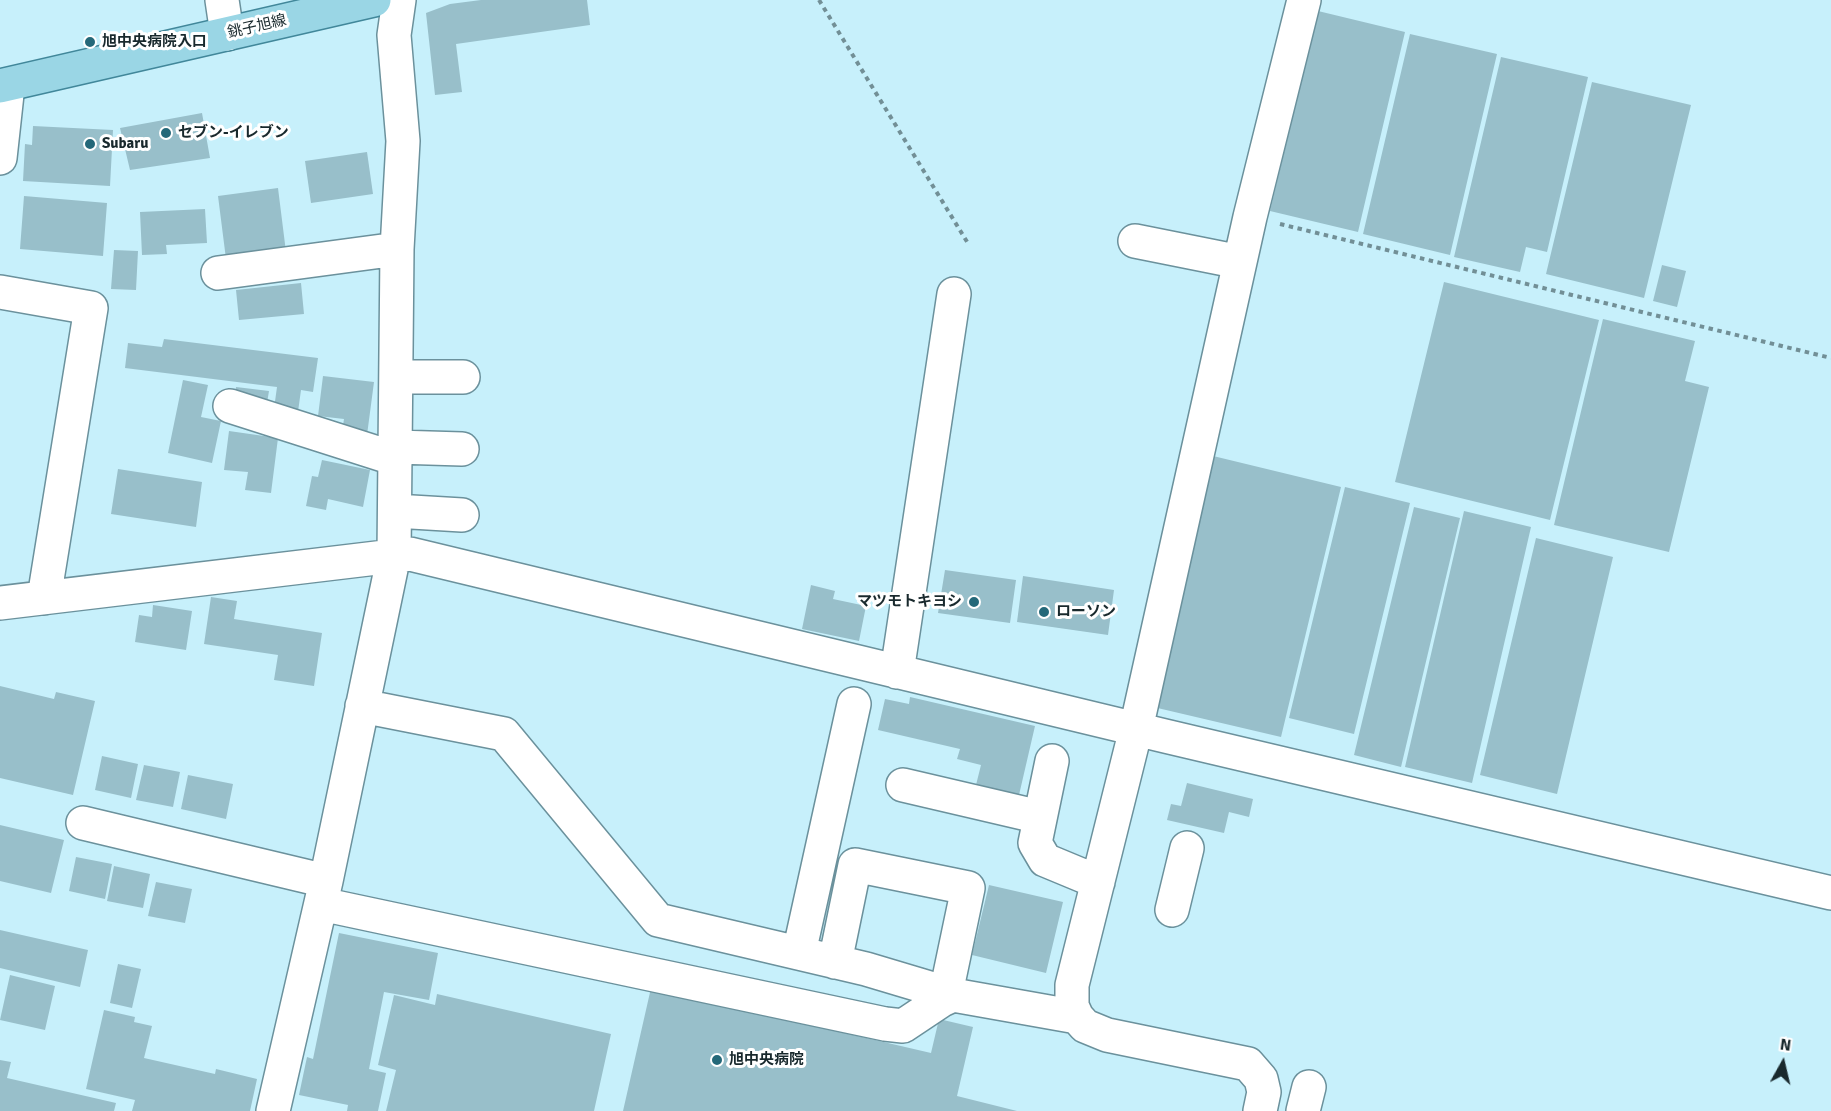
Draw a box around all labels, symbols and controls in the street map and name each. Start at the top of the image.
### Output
street label: 銚子旭線 [226,11,288,43]
place label: 旭中央病院入口 [102,33,207,51]
marker: 旭中央病院入口 [83,35,97,49]
place label: セブン-イレブン [178,124,289,142]
marker: セブン-イレブン [159,126,173,140]
place label: Subaru [102,135,148,153]
marker: Subaru [83,137,97,151]
place label: マツモトキヨシ [857,593,962,611]
marker: マツモトキヨシ [967,595,981,609]
place label: ローソン [1056,603,1116,621]
marker: ローソン [1037,605,1051,619]
north arrow [1753,1033,1813,1093]
text: N [1779,1034,1792,1056]
place label: 旭中央病院 [729,1051,804,1069]
marker: 旭中央病院 [710,1053,724,1067]

